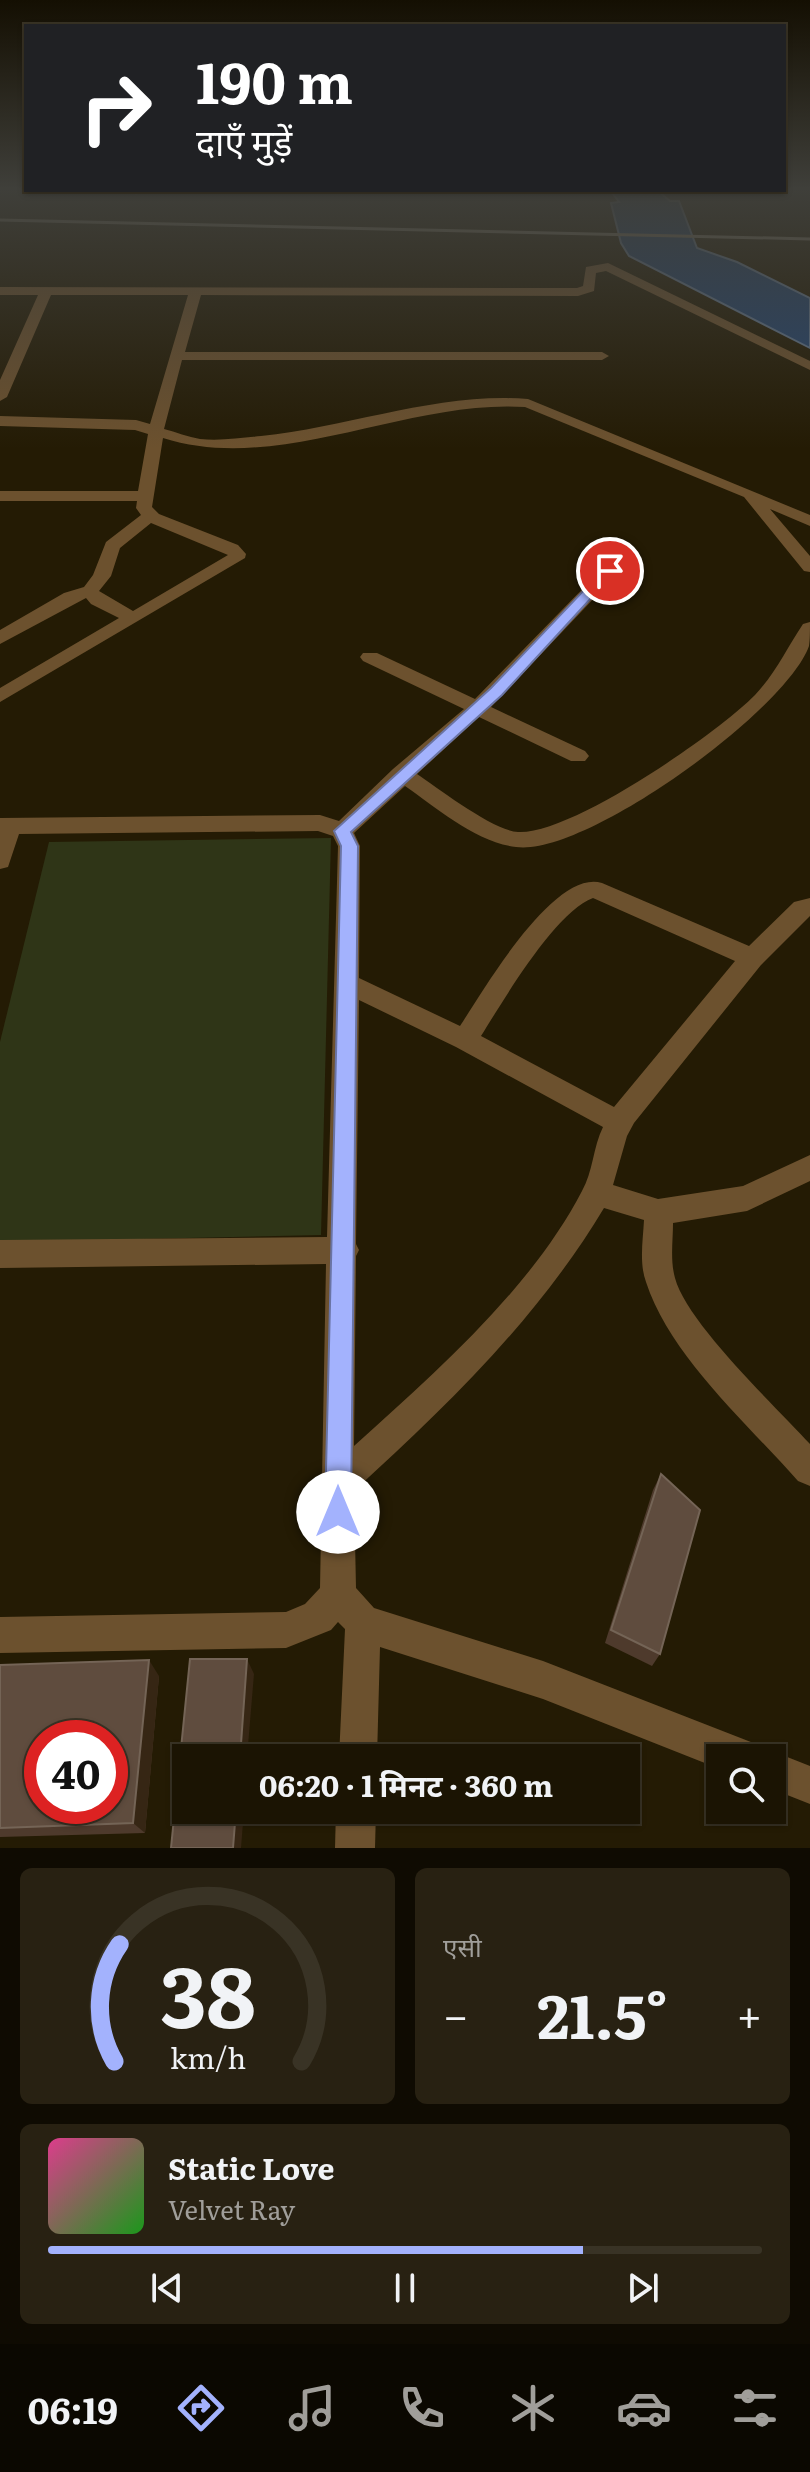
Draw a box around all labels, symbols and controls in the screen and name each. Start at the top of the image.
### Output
text: 190 m [196,38,353,121]
icon: right [64,56,168,160]
text: दाएँ मुड़ें [196,114,292,167]
pin [576,537,644,605]
icon: arrive [588,549,632,593]
position arrow [296,1470,380,1554]
speed limit sign: 40 [24,1720,128,1824]
map controls [706,1744,786,1824]
button: search [706,1744,786,1824]
text: 06:20 · 1 मिनट · 360 m [259,1762,553,1806]
text: एसी [443,1926,482,1965]
text: 38 [160,1930,255,2054]
text: 21.5° [537,1968,668,2057]
text: − [443,1980,469,2046]
text: + [736,1980,762,2046]
text: km/h [169,2035,246,2078]
text: Static Love [168,2145,335,2189]
text: Velvet Ray [168,2189,295,2228]
icon: previous [145,2266,189,2310]
icon: pause [383,2266,427,2310]
icon: next [621,2266,665,2310]
icon: directions [173,2380,229,2436]
icon: music [284,2380,340,2436]
icon: phone [394,2380,450,2436]
icon: climate [505,2380,561,2436]
icon: car [616,2380,672,2436]
icon: filters [727,2380,783,2436]
text: 06:19 [27,2382,118,2435]

